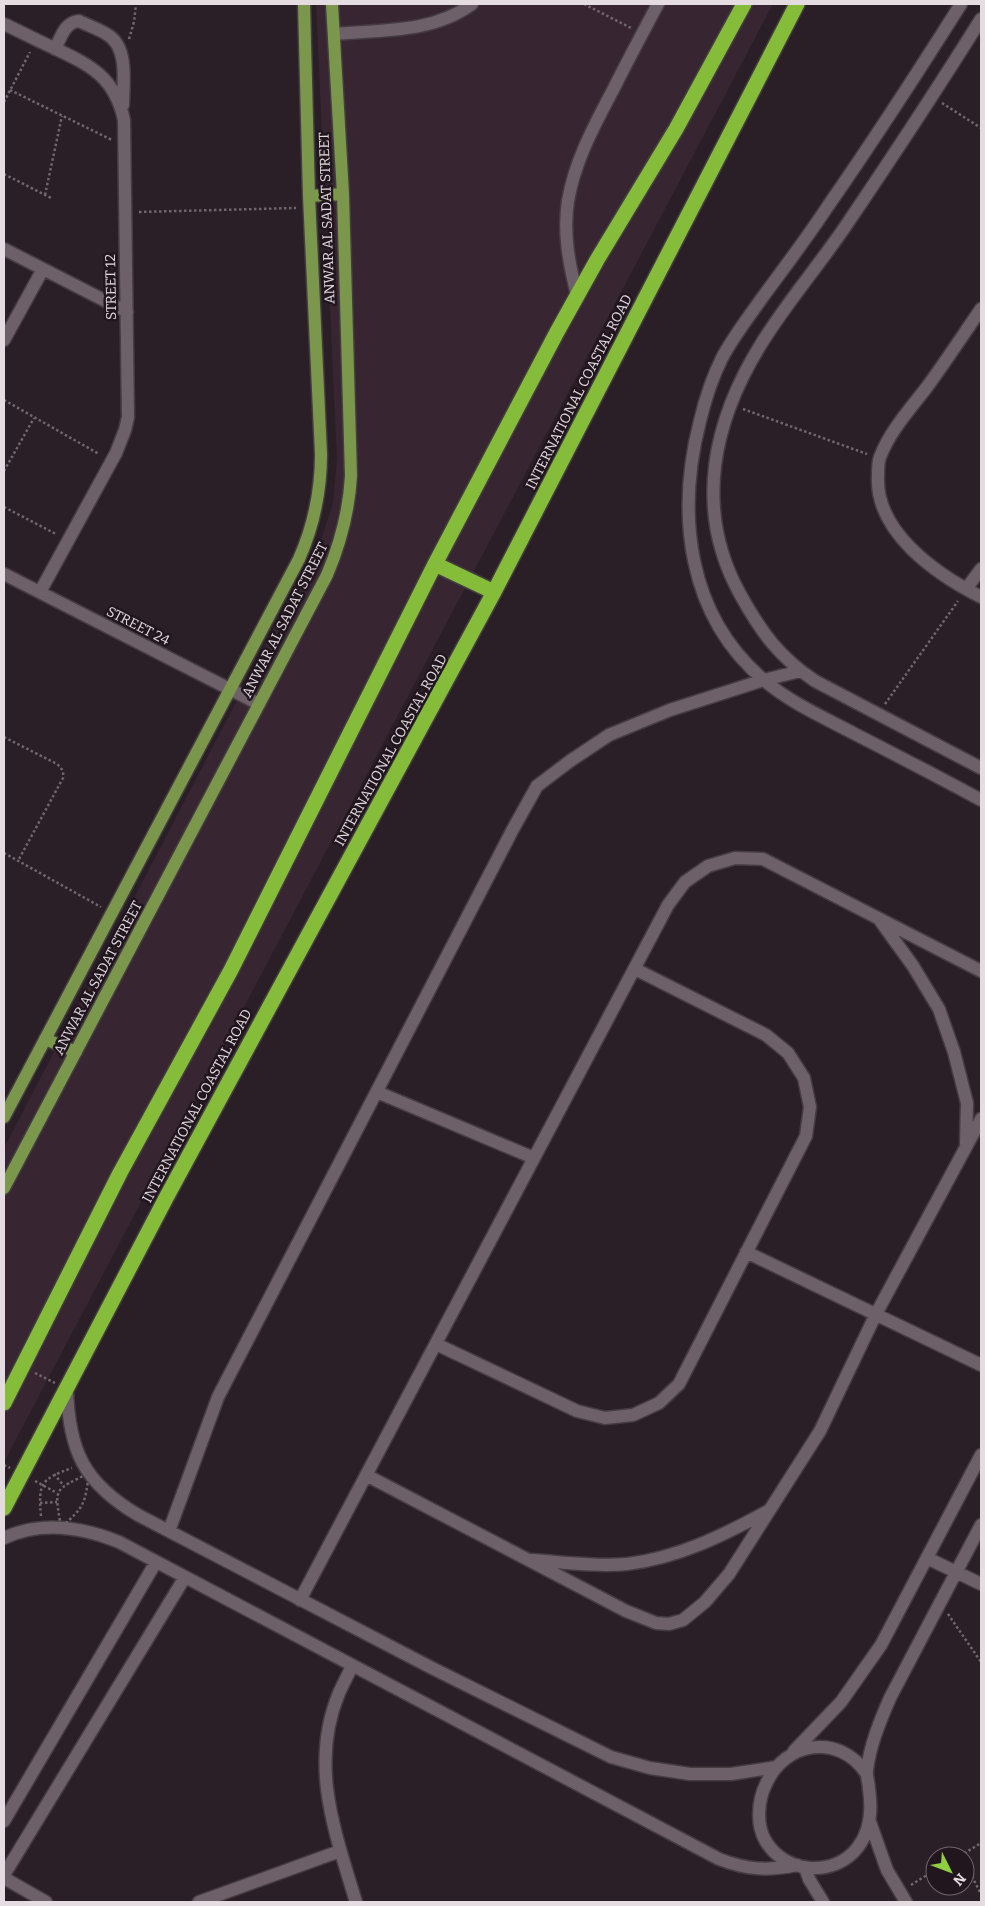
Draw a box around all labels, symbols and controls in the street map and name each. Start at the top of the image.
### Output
street label: ANWAR AL SADAT STREET [316,132,338,304]
street label: STREET 12 [102,254,120,320]
street label: INTERNATIONAL COASTAL ROAD [522,292,636,492]
street label: ANWAR AL SADAT STREET [238,540,332,700]
street label: STREET 24 [104,603,172,649]
street label: INTERNATIONAL COASTAL ROAD [331,651,451,849]
street label: ANWAR AL SADAT STREET [50,898,146,1058]
street label: INTERNATIONAL COASTAL ROAD [139,1006,255,1206]
north arrow [925,1846,975,1896]
text: N [949,1870,969,1889]

